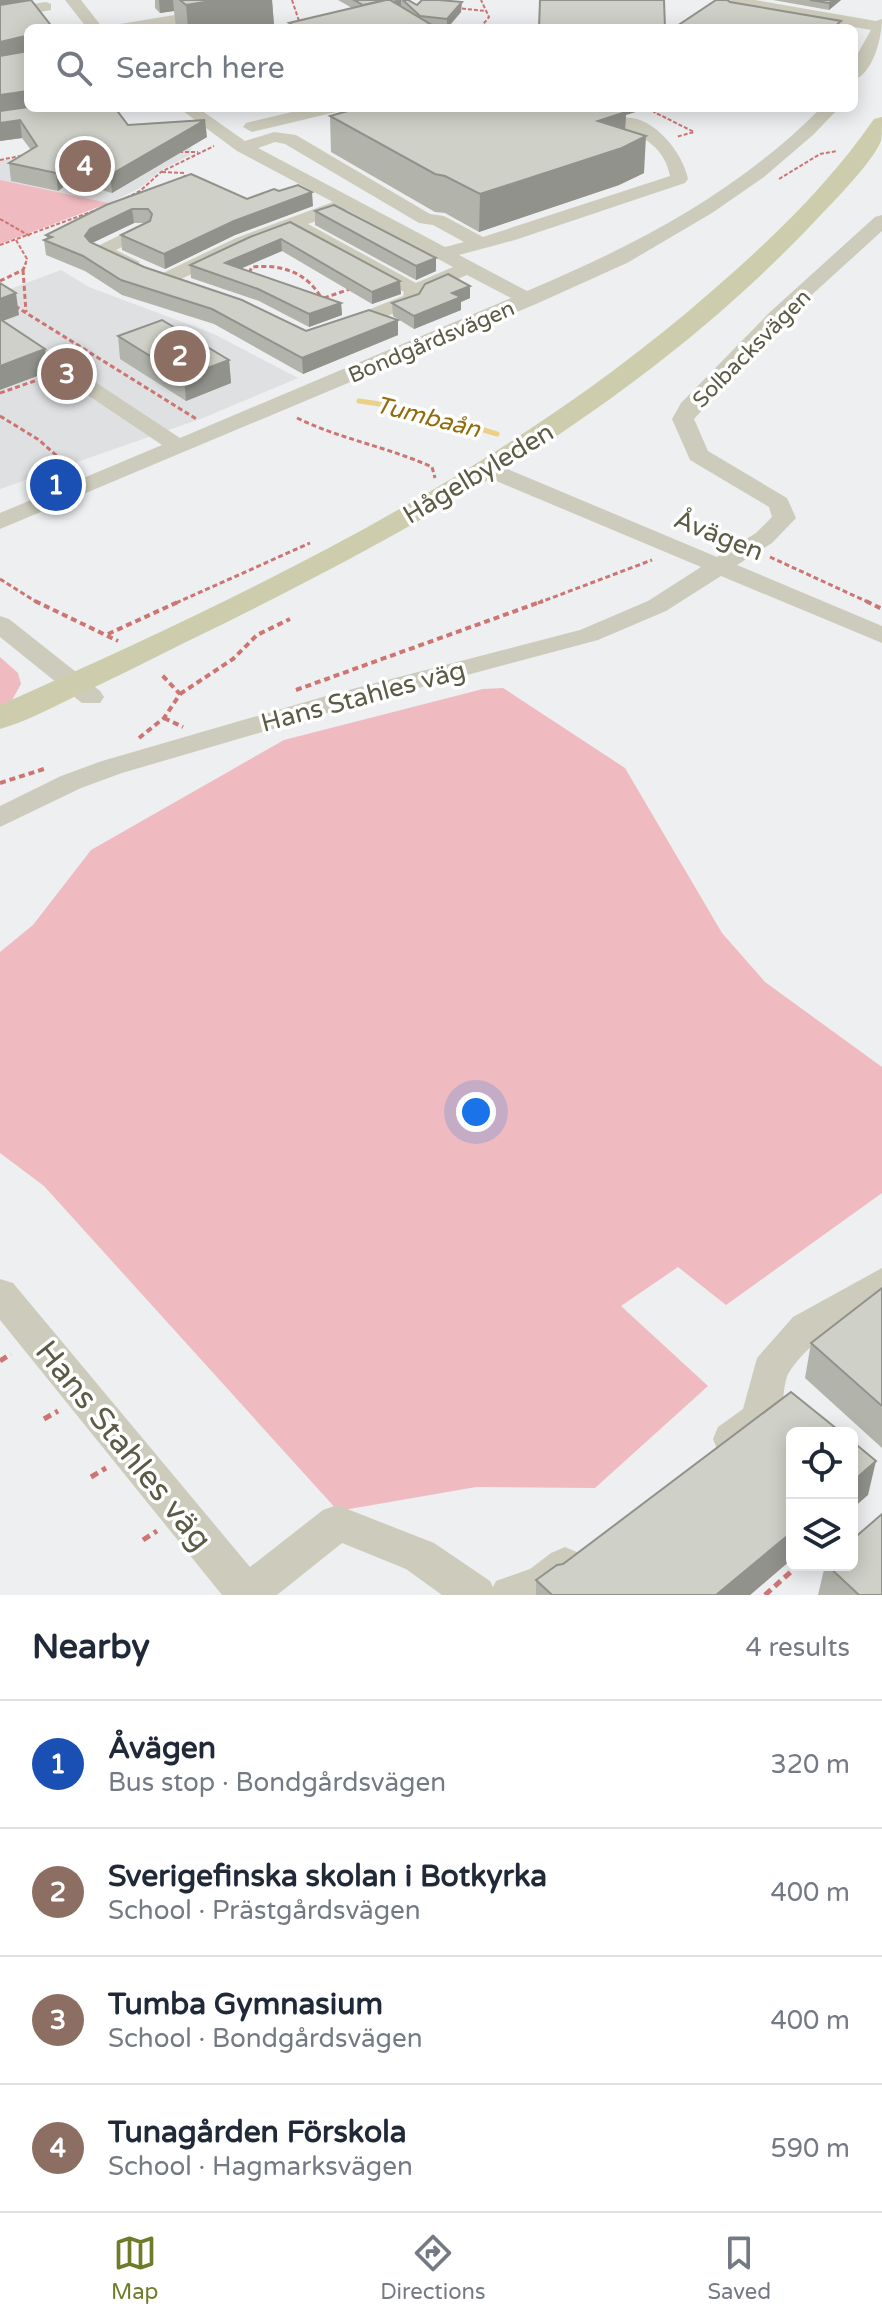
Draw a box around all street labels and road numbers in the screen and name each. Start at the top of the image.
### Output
street label: Solbacksvägen [687,284,816,413]
street label: Bondgårdsvägen [344,295,518,389]
street label: Hågelbyleden [397,416,559,531]
street label: Åvägen [670,503,768,567]
street label: Hans Stahles väg [258,654,469,739]
street label: Hans Stahles väg [27,1333,219,1558]

